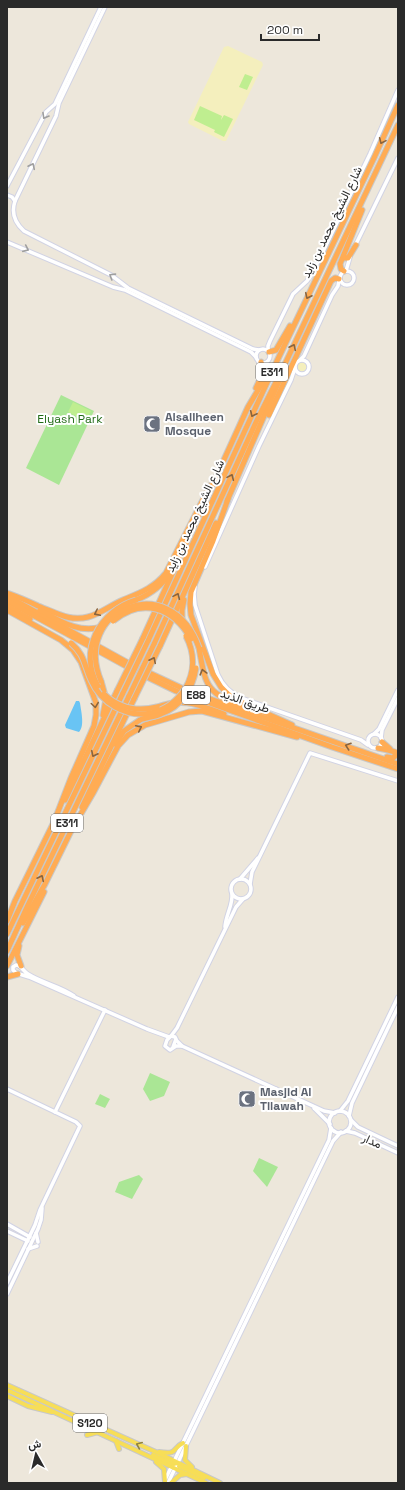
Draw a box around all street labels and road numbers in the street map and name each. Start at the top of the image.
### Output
street label: شارع الشيخ محمد بن زايد [298,164,367,281]
road number: E311 [256,363,288,381]
street label: شارع الشيخ محمد بن زايد [162,457,229,575]
street label: طريق الذيد [218,685,272,717]
road number: E88 [182,686,210,704]
road number: E311 [51,814,83,832]
street label: مدار [359,1129,384,1152]
road number: S120 [73,1414,107,1432]

